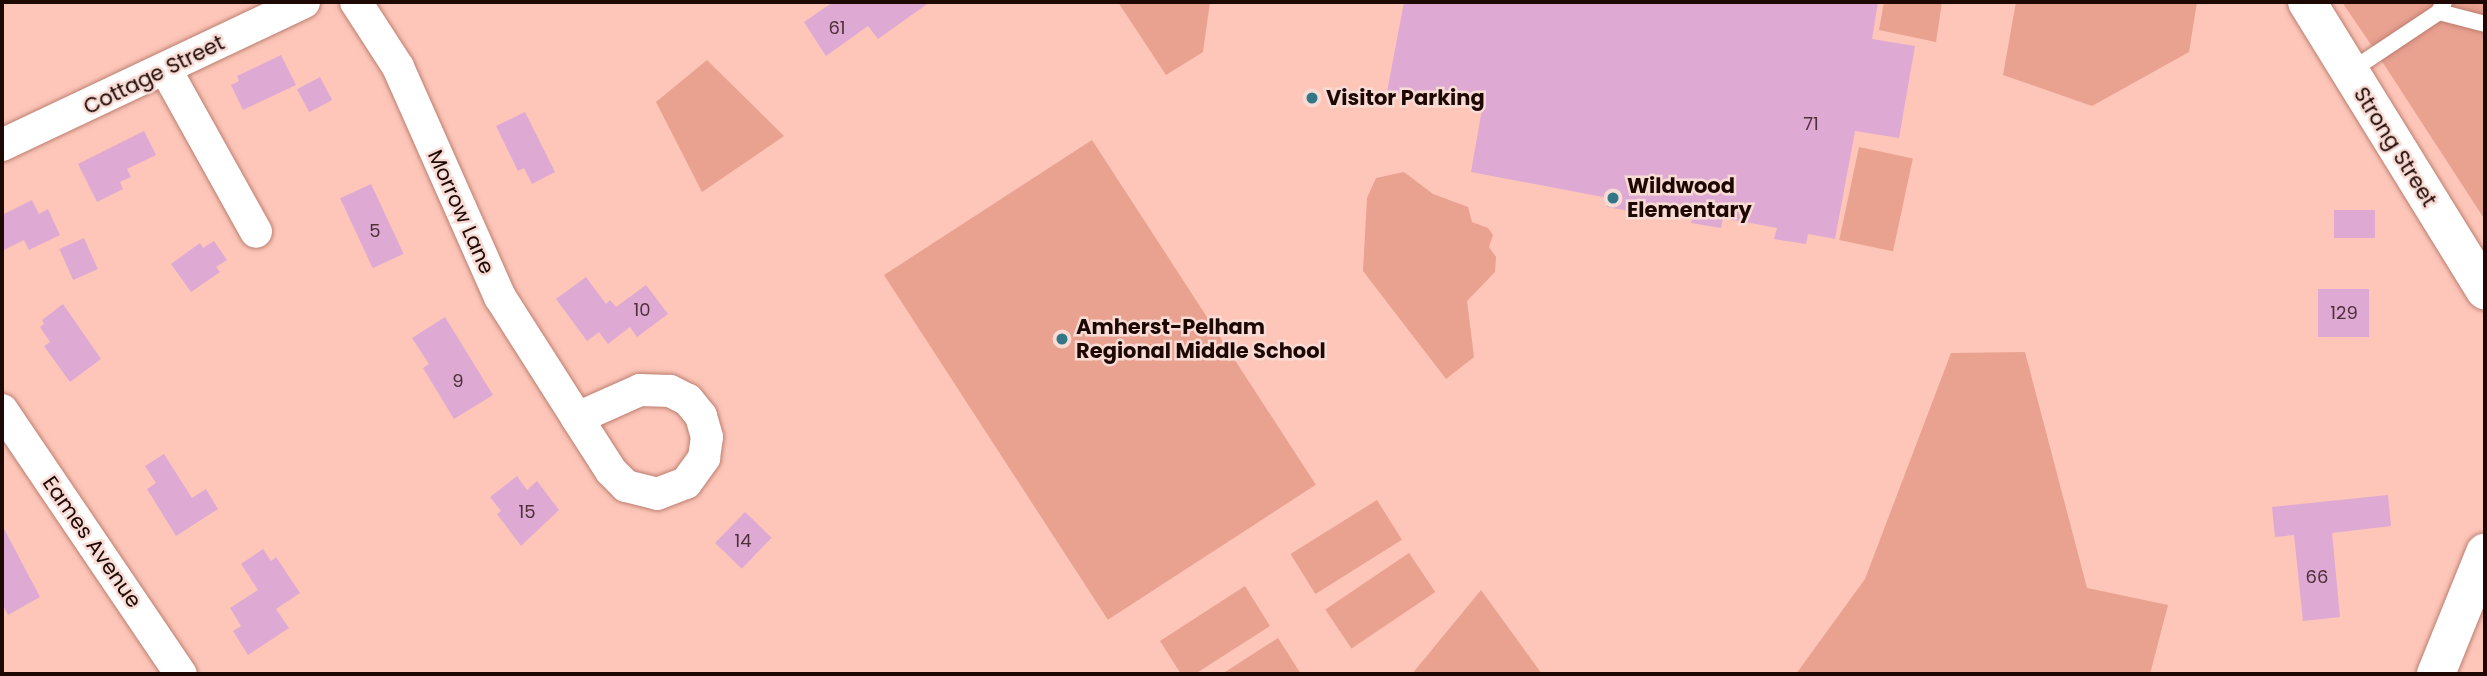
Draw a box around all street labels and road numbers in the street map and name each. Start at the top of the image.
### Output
street label: Cottage Street [80,30,228,120]
street label: Strong Street [2348,83,2442,211]
street label: Morrow Lane [422,146,500,278]
street label: Eames Avenue [37,471,147,613]

